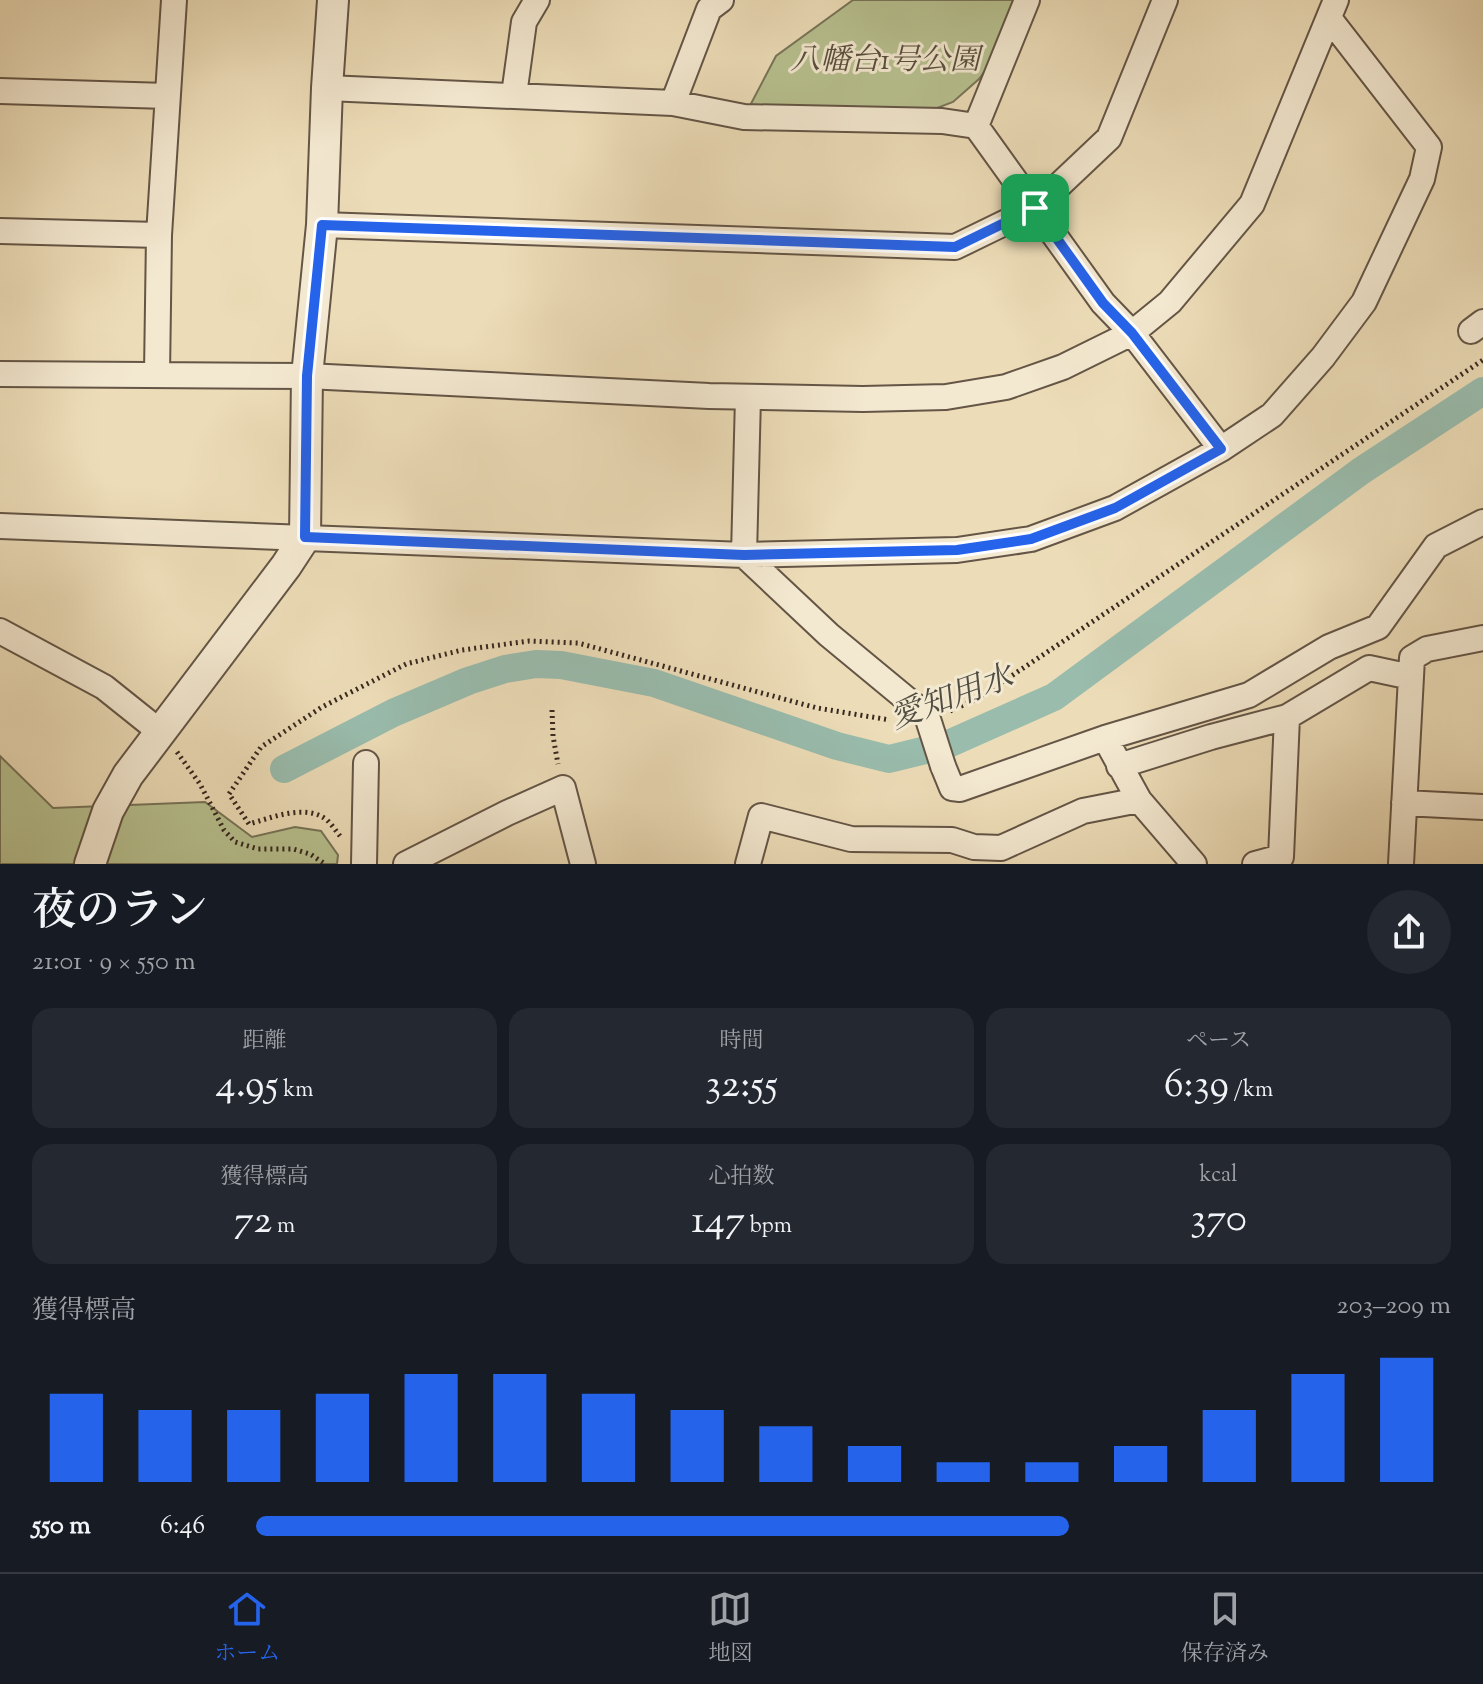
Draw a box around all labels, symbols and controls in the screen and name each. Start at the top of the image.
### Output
park label: 八幡台1号公園 [790,40,985,83]
pin [1001,174,1069,242]
icon: arrive [1013,186,1057,230]
water label: 愛知用水 [884,654,1023,743]
text: 夜のラン [32,882,208,945]
button: share [1367,890,1451,974]
text: 21:01 · 9 × 550 m [32,944,196,981]
text: 距離 [242,1026,287,1058]
text: 時間 [719,1026,764,1058]
text: ペース [1186,1026,1251,1058]
text: 4.95 [216,1058,279,1115]
text: 32:55 [705,1058,778,1115]
text: 6:39 [1164,1058,1229,1115]
text: km [279,1075,313,1107]
text: /km [1229,1075,1273,1107]
text: kcal [1200,1160,1237,1192]
text: 獲得標高 [220,1162,309,1194]
text: 心拍数 [708,1162,775,1194]
text: 370 [1190,1192,1247,1249]
text: 72 [234,1194,272,1251]
text: 147 [691,1194,745,1251]
text: m [272,1211,295,1243]
text: bpm [745,1211,792,1243]
text: 203–209 m [1336,1288,1451,1325]
text: 獲得標高 [32,1293,136,1330]
text: 550 m [32,1508,91,1545]
text: 6:46 [160,1508,205,1545]
tab: ホーム [214,1587,280,1671]
tab: 地図 [708,1587,753,1671]
tab: 保存済み [1181,1587,1269,1671]

